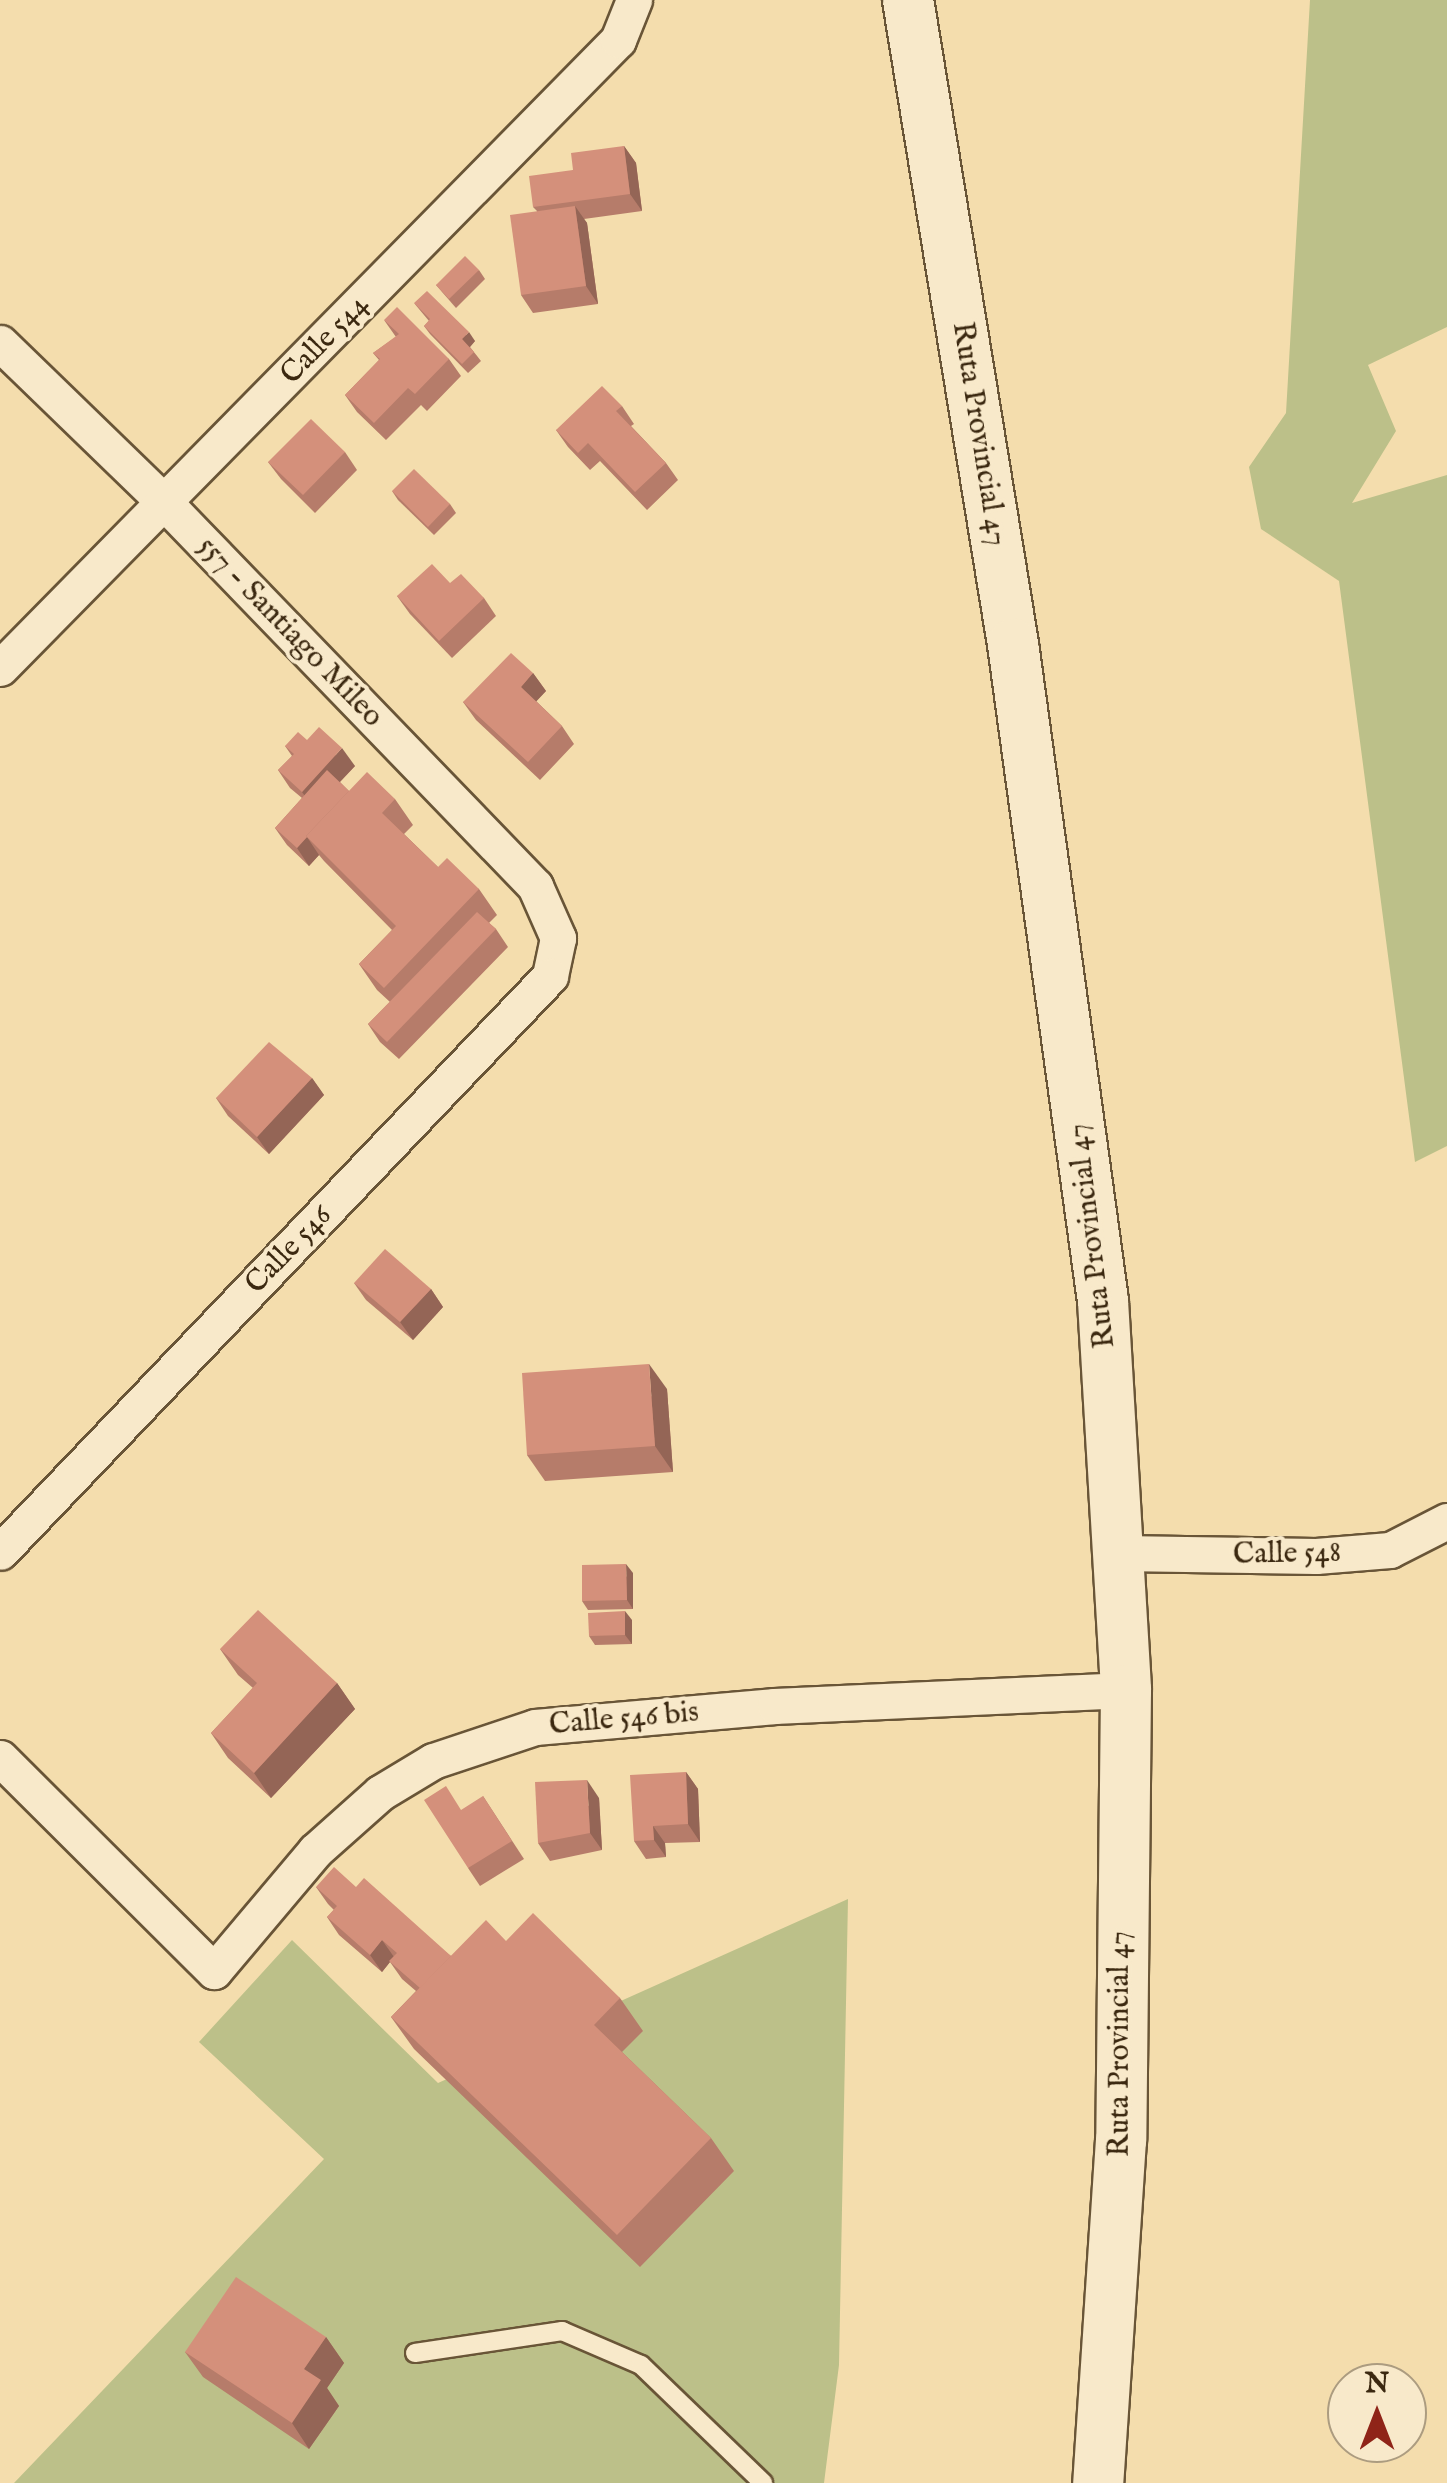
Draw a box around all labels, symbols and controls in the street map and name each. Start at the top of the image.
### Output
street label: Calle 544 [273,288,377,392]
street label: Ruta Provincial 47 [944,320,1014,548]
street label: 557 - Santiago Mileo [190,529,390,735]
street label: Ruta Provincial 47 [1060,1122,1124,1350]
street label: Calle 546 [238,1198,340,1302]
street label: Calle 548 [1233,1535,1341,1573]
street label: Calle 546 bis [548,1695,700,1743]
street label: Ruta Provincial 47 [1102,1931,1138,2157]
north arrow [1327,2363,1427,2463]
text: N [1365,2367,1389,2402]

